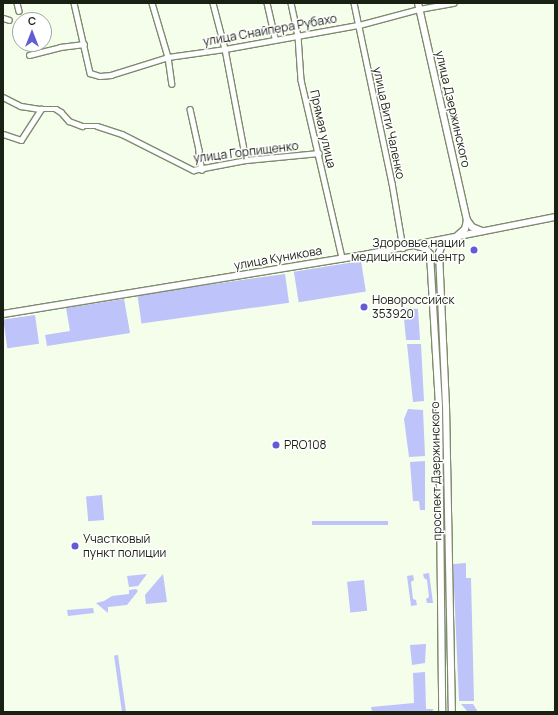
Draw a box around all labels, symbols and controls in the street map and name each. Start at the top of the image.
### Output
street label: улица Снайпера Рубахо [202,11,338,49]
north arrow [12,12,52,52]
text: С [28,13,36,28]
street label: улица Дзержинского [433,49,473,169]
street label: улица Вити Чаленко [370,66,408,180]
street label: Прямая улица [307,88,339,170]
street label: улица Горпищенко [193,138,299,166]
place label: Здоровье нации медицинский центр [351,236,465,264]
street label: улица Куникова [233,243,323,273]
marker: Здоровье нации медицинский центр [468,244,480,256]
place label: Новороссийск 353920 [372,293,454,321]
marker: Новороссийск 353920 [359,302,369,312]
street label: проспект Дзержинского [428,401,444,541]
place label: PRO108 [284,438,326,452]
marker: PRO108 [271,440,281,450]
place label: Участковый пункт полиции [83,532,166,560]
marker: Участковый пункт полиции [70,541,80,551]

